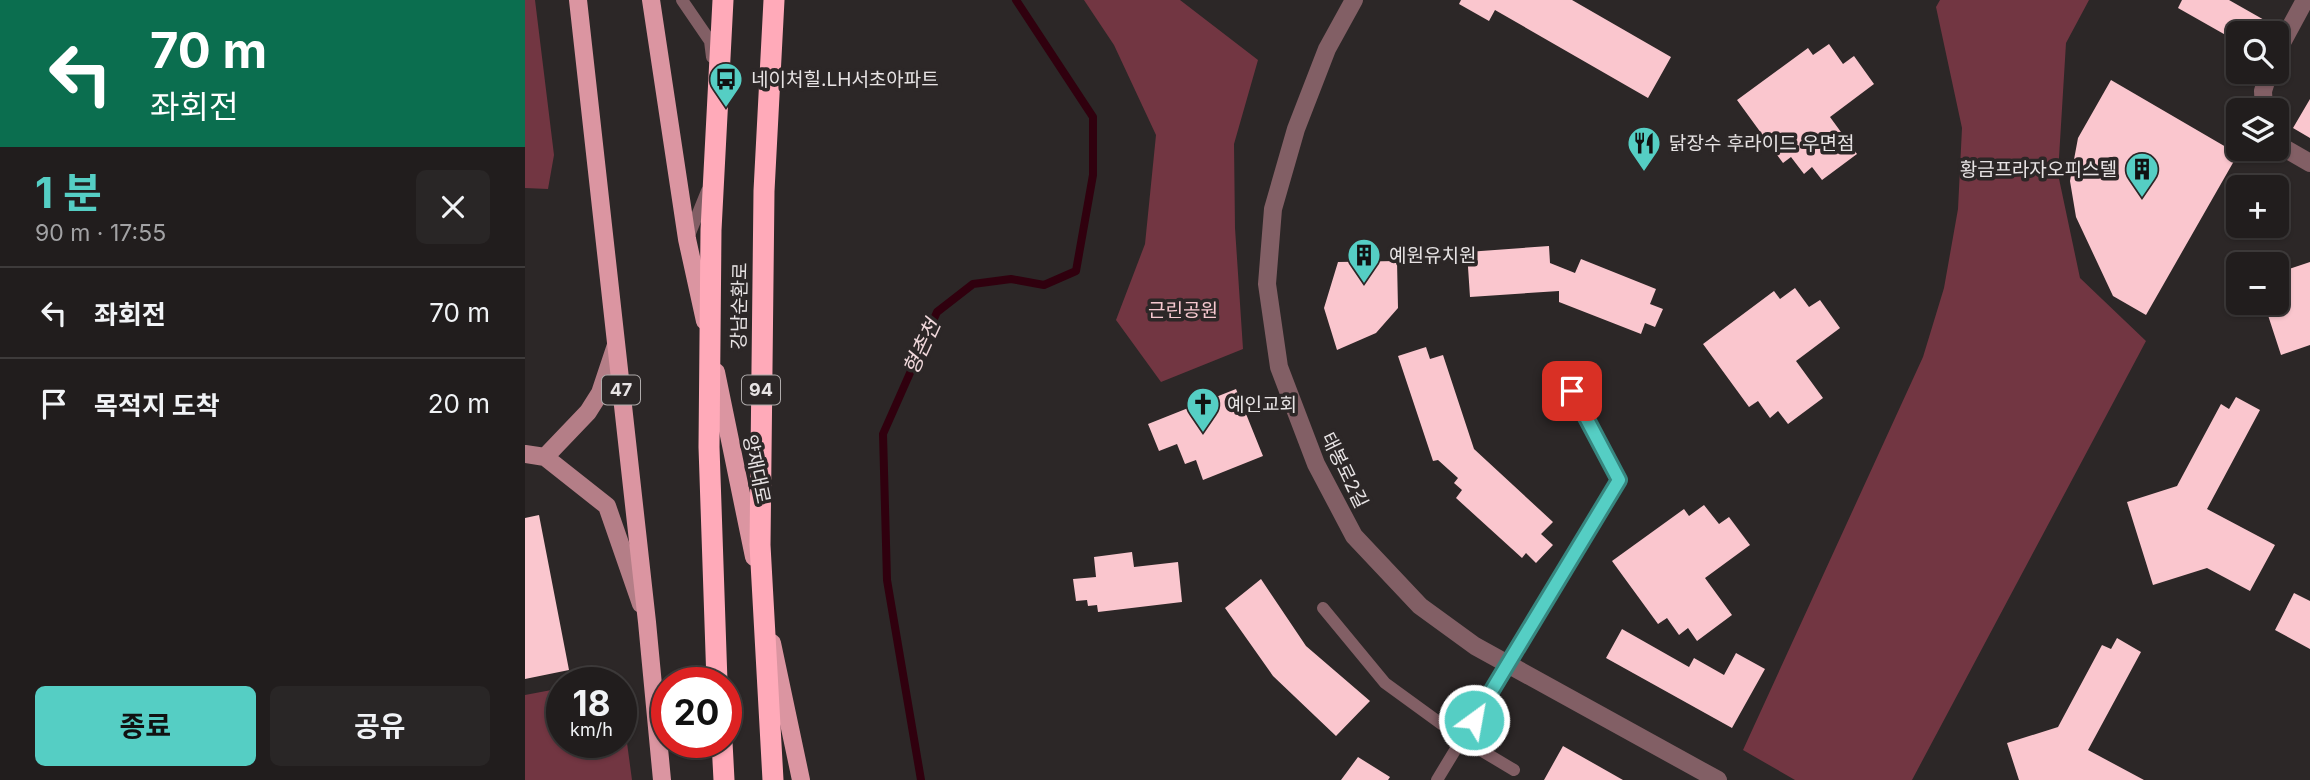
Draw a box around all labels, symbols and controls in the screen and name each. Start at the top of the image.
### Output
text: 70 m [150,21,267,80]
map controls [2226,21,2289,315]
button: search [2226,21,2289,84]
icon: left [35,28,126,119]
bus stop icon: 네이처힐.LH서초아파트 [707,60,745,109]
place label: 네이처힐.LH서초아파트 [751,68,939,91]
text: 좌회전 [150,87,238,126]
button: layers [2226,98,2289,161]
restaurant icon: 닭장수 후라이드 우면점 [1625,124,1663,173]
place label: 닭장수 후라이드 우면점 [1669,132,1855,155]
building icon: 황금프라자오피스텔 [2123,150,2161,199]
place label: 황금프라자오피스텔 [1960,158,2117,181]
text: 1 분 [35,167,102,218]
button: close [416,170,490,244]
button: + [2226,175,2289,238]
text: 90 m · 17:55 [35,219,166,247]
building icon: 예원유치원 [1345,236,1383,285]
place label: 예원유치원 [1389,244,1476,267]
button: − [2226,252,2289,315]
street label: 강남순환로 [727,262,752,350]
icon: left [35,294,73,332]
text: 70 m [429,297,490,328]
text: 좌회전 [94,299,166,330]
park label: 근린공원 [1148,299,1218,322]
water label: 형촌천 [898,313,946,378]
pin [1542,361,1602,421]
icon: arrive [1553,372,1591,410]
road number: 47 [602,376,640,404]
road number: 94 [742,376,780,404]
icon: arrive [35,385,73,423]
church icon: 예인교회 [1184,385,1222,434]
text: 20 m [428,388,490,419]
text: 목적지 도착 [94,390,220,421]
place label: 예인교회 [1227,393,1297,416]
street label: 태봉로2길 [1316,429,1373,512]
street label: 양재대로 [738,433,775,506]
speed limit sign: 20 [651,667,742,758]
text: 18 [573,682,610,724]
position arrow [1437,683,1511,757]
button: 종료 [35,686,256,766]
button: 공유 [270,686,490,766]
text: km/h [570,719,613,740]

